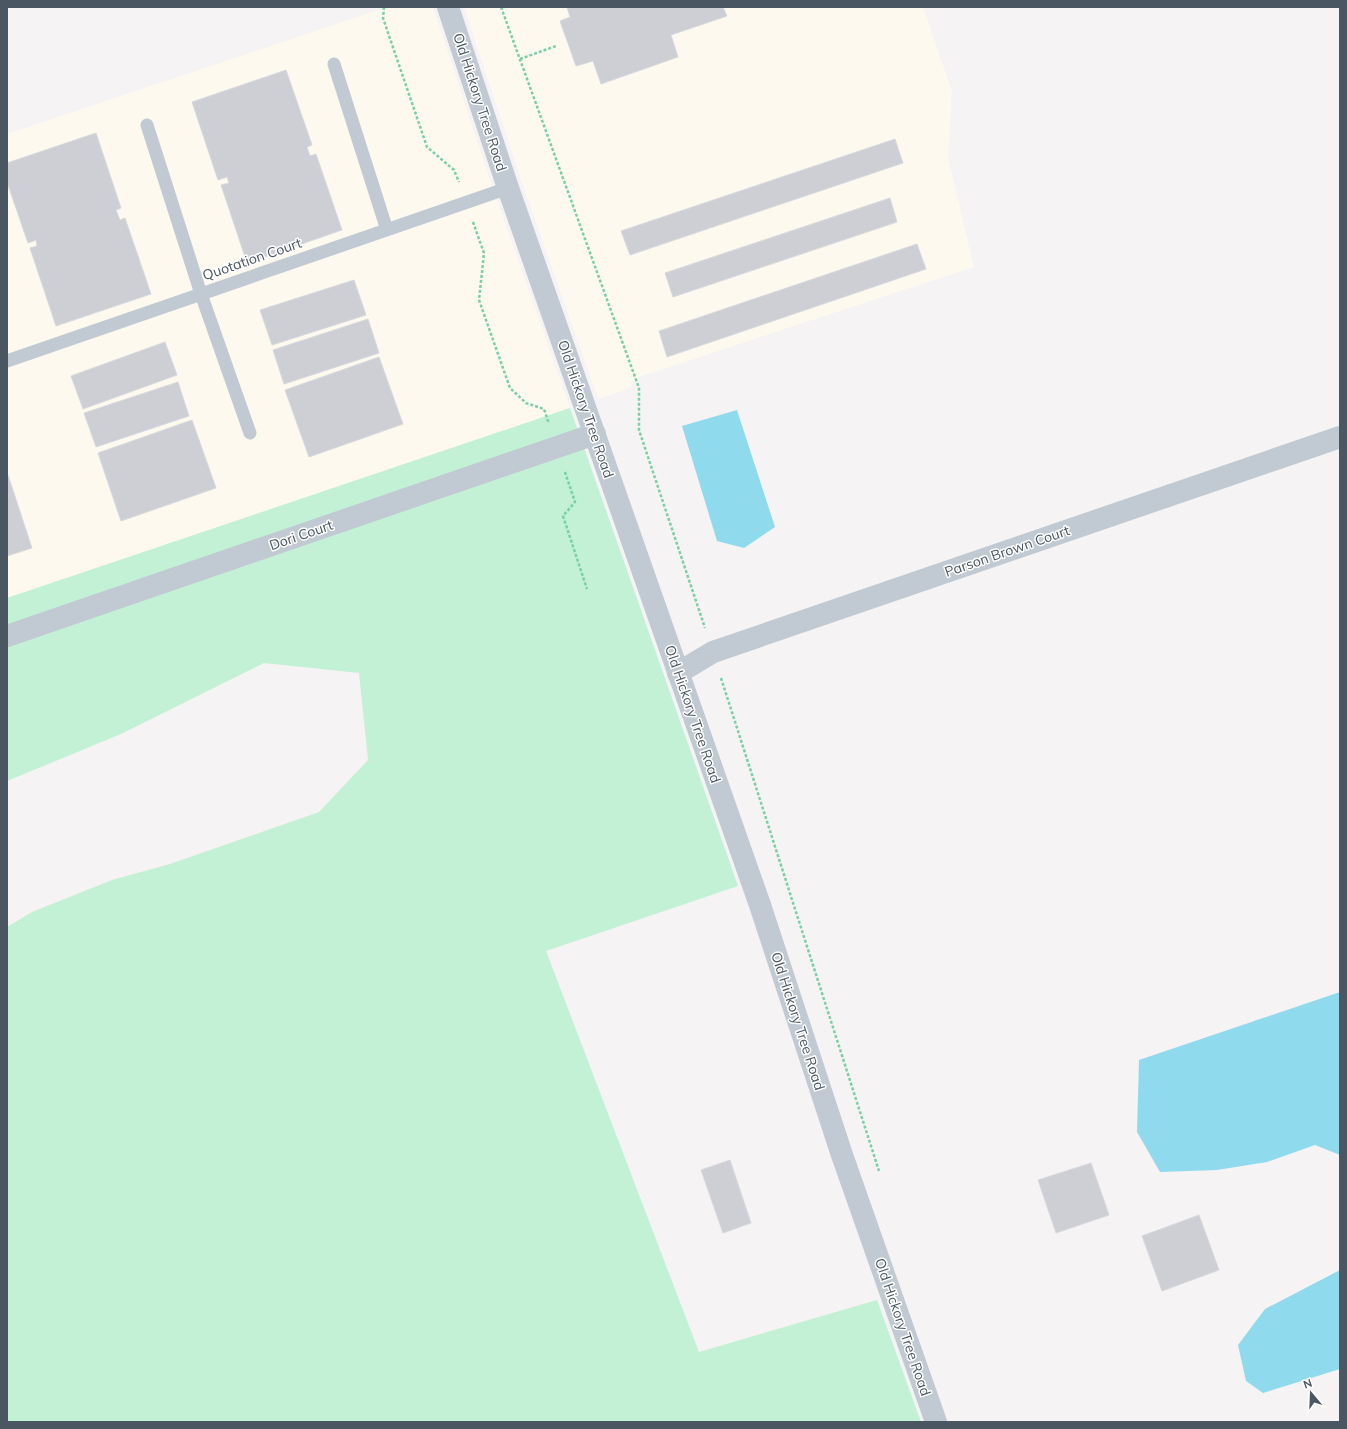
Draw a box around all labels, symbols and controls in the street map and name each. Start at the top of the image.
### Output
street label: Old Hickory Tree Road [449,31,511,173]
street label: Quotation Court [200,234,304,284]
street label: Old Hickory Tree Road [554,338,618,480]
street label: Dori Court [267,516,335,554]
street label: Parson Brown Court [942,521,1072,581]
street label: Old Hickory Tree Road [661,643,725,785]
street label: Old Hickory Tree Road [767,950,829,1092]
street label: Old Hickory Tree Road [871,1256,935,1398]
north arrow [1291,1373,1331,1413]
text: N [1302,1376,1314,1392]

